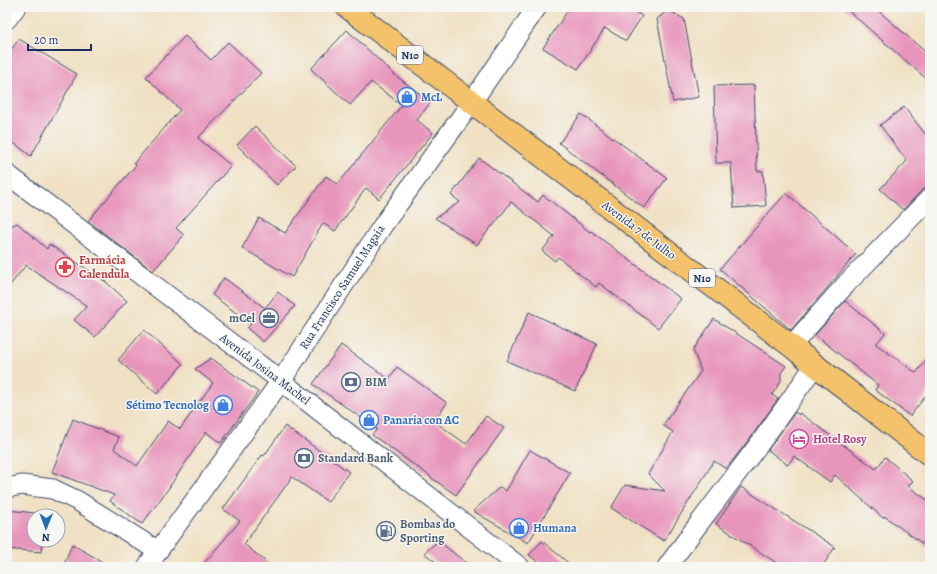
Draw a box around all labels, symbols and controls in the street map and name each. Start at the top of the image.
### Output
scale bar [28,26,91,52]
text: 20 m [34,32,58,48]
road number: N10 [397,46,423,64]
shop icon: McL [396,86,418,108]
place label: McL [421,89,443,105]
street label: Avenida 7 de Julho [598,196,679,263]
street label: Rua Francisco Samuel Magaia [296,221,389,352]
place label: Farmácia Calendula [79,252,130,282]
pharmacy icon: Farmácia Calendula [54,256,76,278]
road number: N10 [689,269,715,287]
office icon: mCel [258,307,280,329]
place label: mCel [229,310,256,326]
street label: Avenida Josina Machel [216,329,314,408]
bank icon: BIM [340,371,362,393]
place label: BIM [365,374,387,390]
shop icon: Sétimo Tecnolog [212,394,234,416]
place label: Sétimo Tecnolog [126,397,210,413]
shop icon: Panaria con AC [358,409,380,431]
place label: Panaria con AC [383,412,459,428]
hotel icon: Hotel Rosy [788,428,810,450]
place label: Hotel Rosy [813,431,867,447]
bank icon: Standard Bank [293,447,315,469]
place label: Standard Bank [318,450,394,466]
north arrow [26,508,66,548]
place label: Bombas do Sporting [400,516,455,546]
shop icon: Humana [508,517,530,539]
fuel station icon: Bombas do Sporting [375,520,397,542]
place label: Humana [533,520,577,536]
text: N [42,530,50,545]

